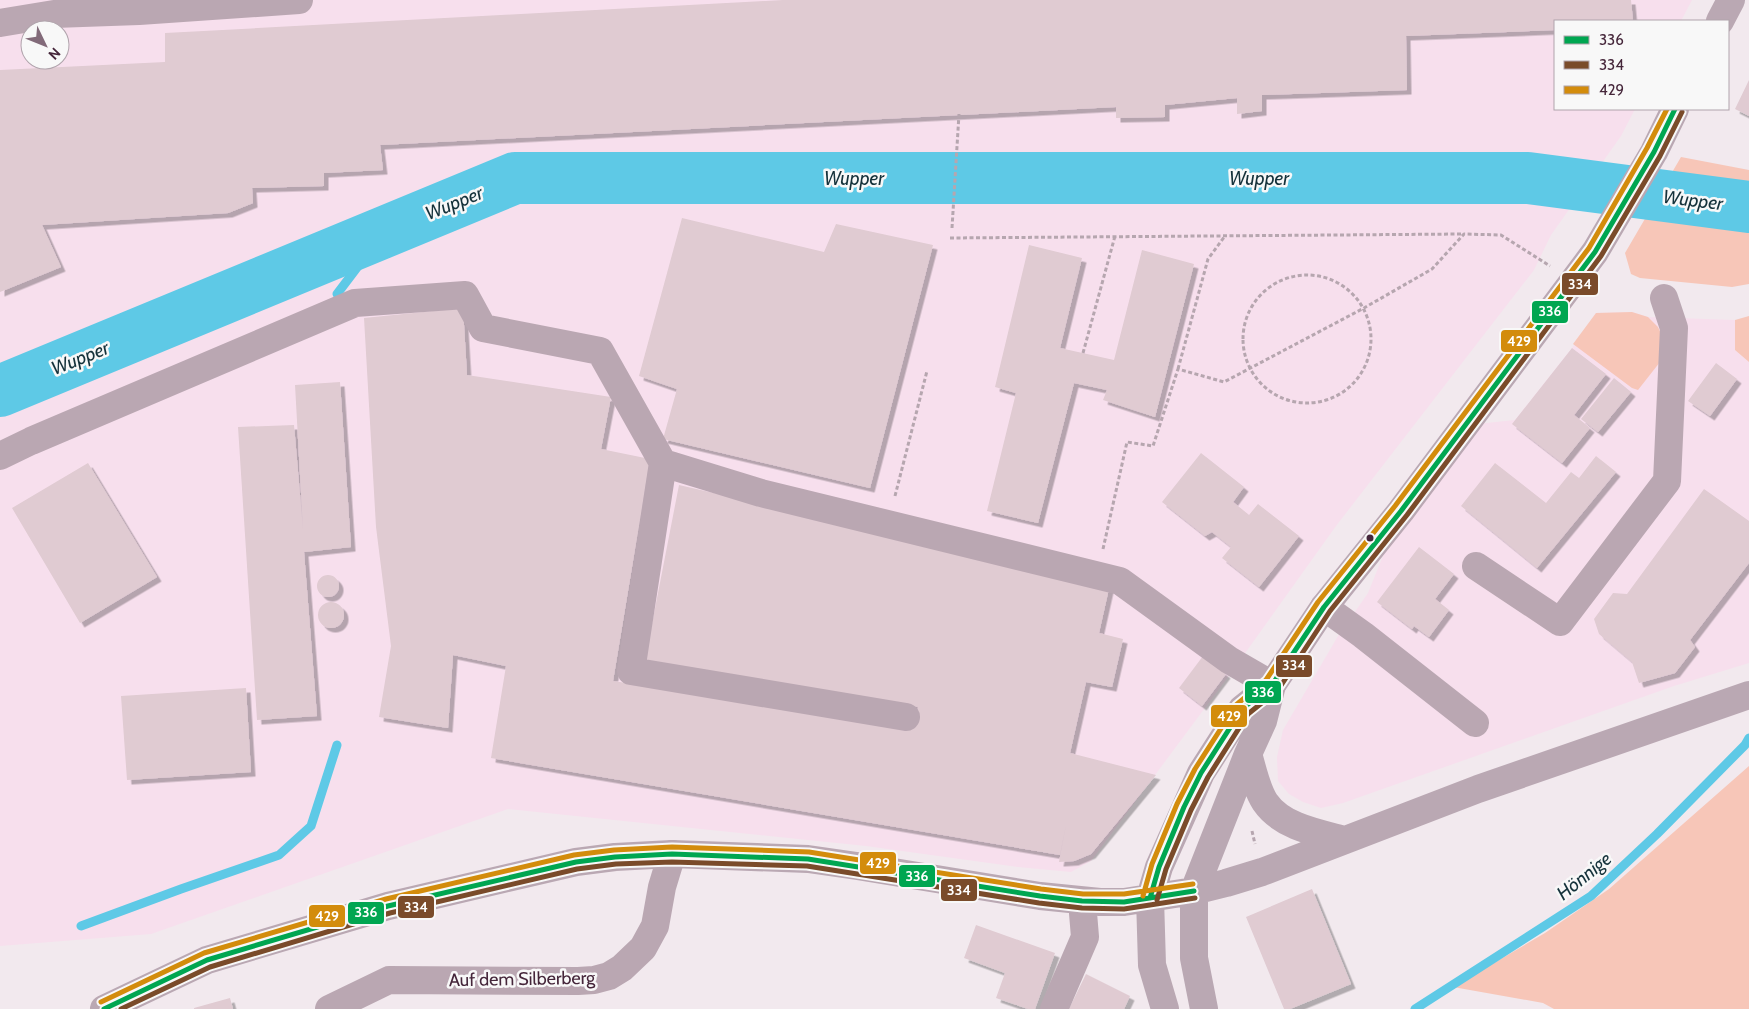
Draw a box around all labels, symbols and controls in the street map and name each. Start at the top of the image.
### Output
north arrow [20,20,70,70]
legend [1554,20,1729,110]
text: 336 [1599,31,1624,49]
text: N [45,44,64,64]
text: 334 [1599,56,1624,74]
text: 429 [1599,81,1624,99]
water label: Wupper [824,167,885,190]
water label: Wupper [1229,167,1290,190]
water label: Wupper [422,181,487,225]
water label: Wupper [1662,185,1725,215]
line badge: 334 [1561,272,1599,296]
text: 334 [1568,275,1592,293]
line badge: 336 [1531,300,1569,324]
text: 336 [1539,302,1562,320]
line badge: 429 [1500,329,1538,353]
text: 429 [1507,332,1531,350]
water label: Wupper [48,336,113,380]
unlabelled marker [1365,533,1375,543]
line badge: 334 [1275,654,1313,678]
text: 334 [1282,656,1306,674]
line badge: 336 [1244,680,1282,704]
text: 336 [1252,683,1275,701]
line badge: 429 [1210,704,1248,728]
text: 429 [1217,707,1241,725]
water label: Hönnige [1552,847,1616,905]
line badge: 429 [859,851,897,875]
text: 429 [866,854,890,872]
line badge: 336 [898,864,936,888]
text: 336 [906,867,929,885]
line badge: 334 [940,878,978,902]
text: 334 [947,881,971,899]
line badge: 334 [397,895,435,919]
text: 334 [404,898,428,916]
line badge: 336 [347,901,385,925]
text: 336 [355,903,378,921]
line badge: 429 [308,904,346,928]
text: 429 [315,907,339,925]
street label: Auf dem Silberberg [449,967,596,991]

